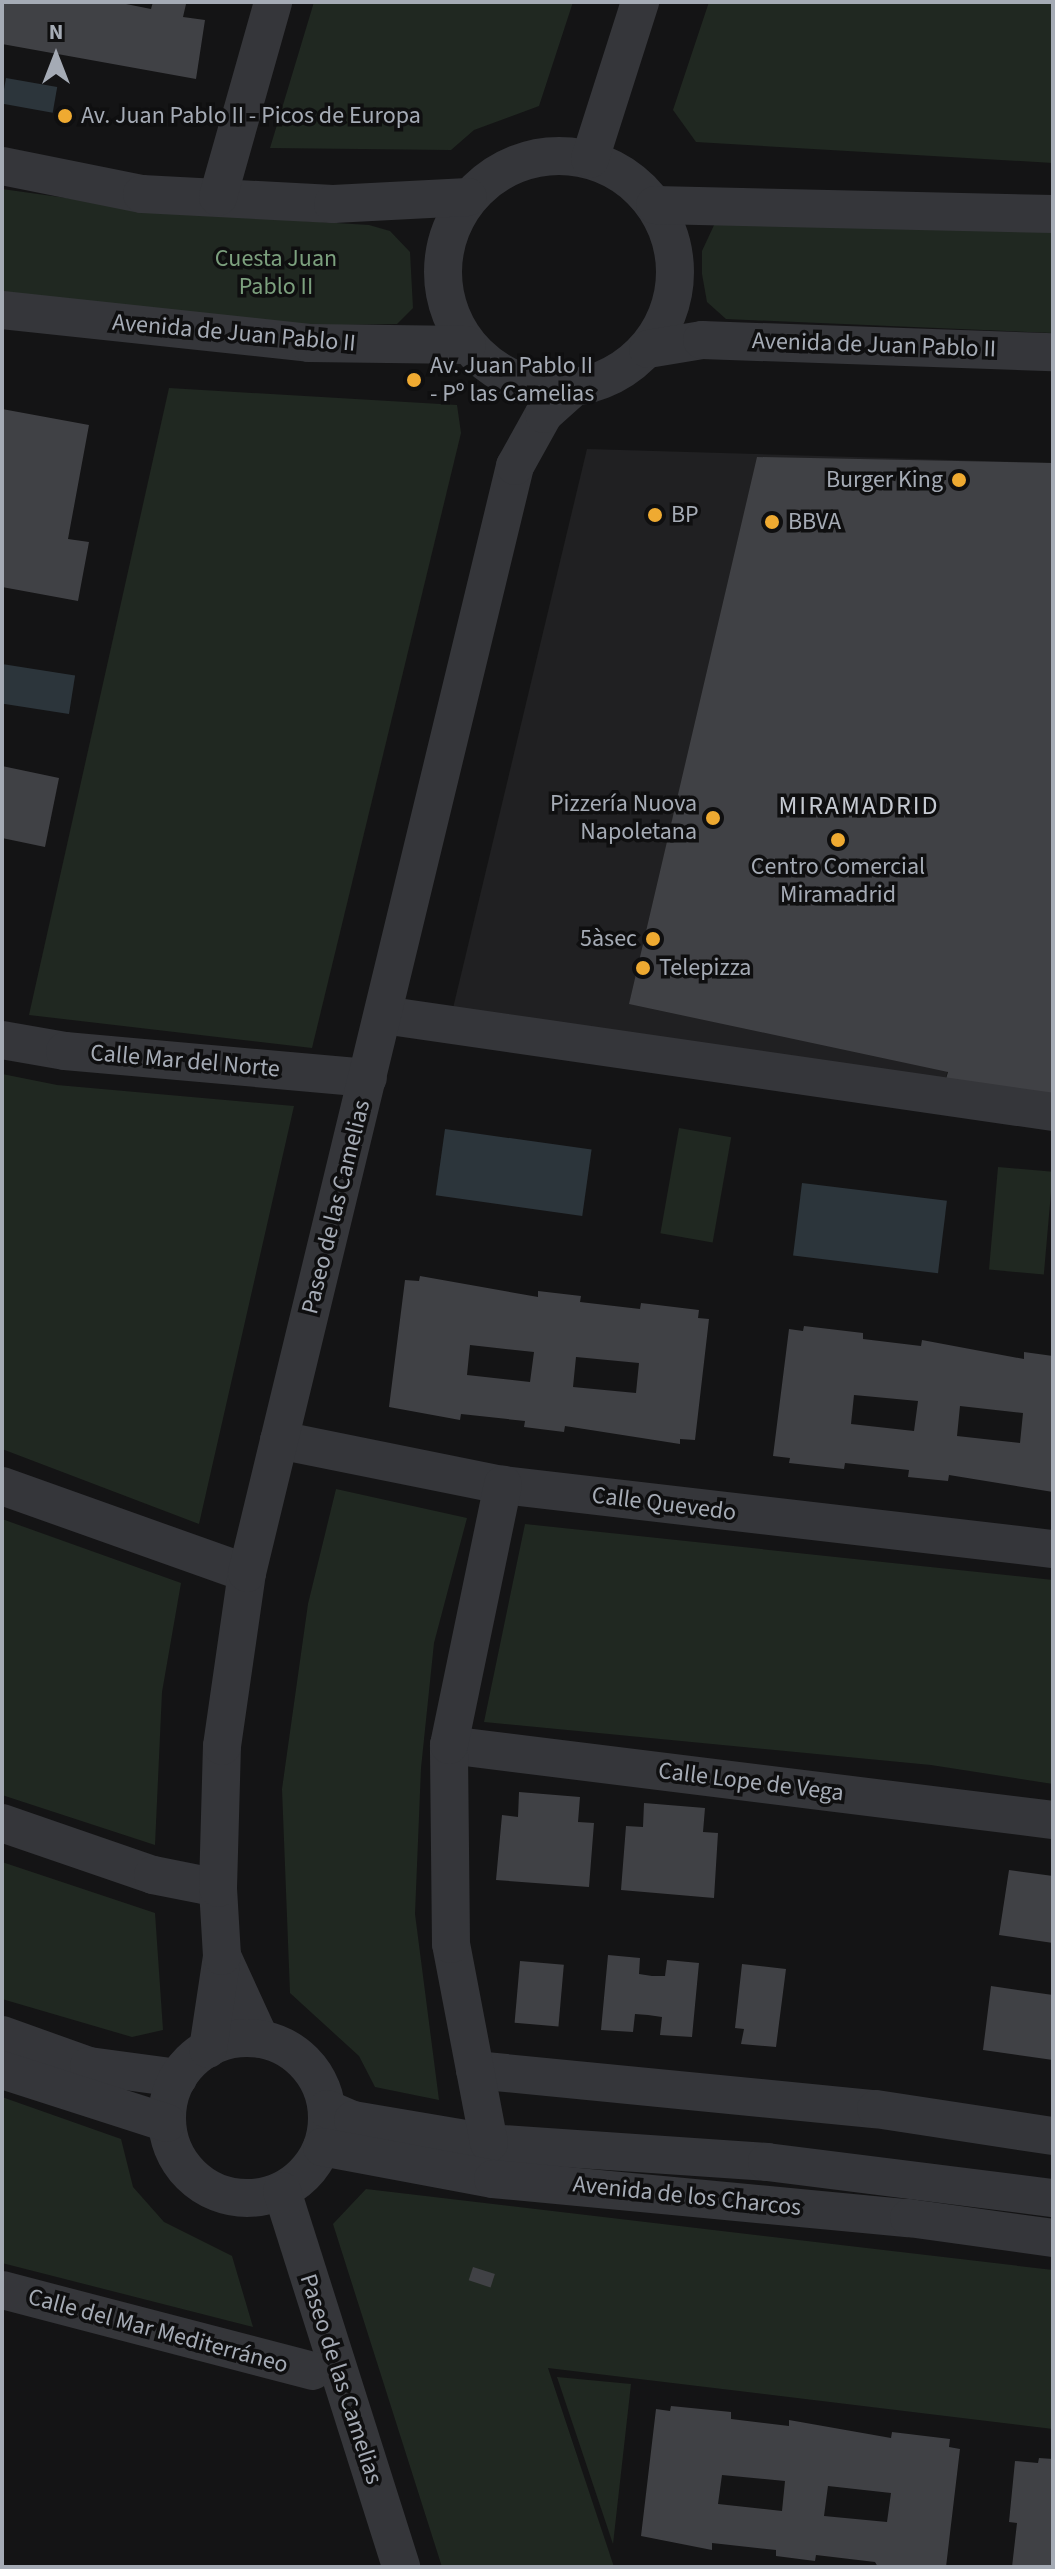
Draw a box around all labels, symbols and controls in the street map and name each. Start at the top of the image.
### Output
north arrow [16,16,96,96]
text: N [49,16,63,48]
place label: Av. Juan Pablo II - Picos de Europa [81,102,421,130]
marker: Av. Juan Pablo II - Picos de Europa [56,107,74,125]
park label: Cuesta Juan Pablo II [215,245,337,301]
street label: Avenida de Juan Pablo II [111,308,357,358]
street label: Avenida de Juan Pablo II [751,326,997,364]
place label: Av. Juan Pablo II - Pº las Camelias [430,352,594,408]
marker: Av. Juan Pablo II - Pº las Camelias [405,371,423,389]
place label: Burger King [826,466,943,494]
marker: Burger King [950,471,968,489]
place label: BP [671,501,699,529]
marker: BP [646,506,664,524]
place label: BBVA [788,508,841,536]
marker: BBVA [763,513,781,531]
place label: Pizzería Nuova Napoletana [550,790,697,846]
district label: MIRAMADRID [778,790,940,822]
marker: Pizzería Nuova Napoletana [704,809,722,827]
marker: Centro Comercial Miramadrid [829,831,847,849]
place label: Centro Comercial Miramadrid [751,853,925,909]
place label: 5àsec [580,925,637,953]
marker: 5àsec [644,930,662,948]
place label: Telepizza [659,954,751,982]
marker: Telepizza [634,959,652,977]
street label: Calle Mar del Norte [89,1038,281,1084]
street label: Paseo de las Camelias [296,1097,376,1317]
street label: Calle Quevedo [590,1481,738,1527]
street label: Calle Lope de Vega [657,1756,845,1808]
street label: Avenida de los Charcos [571,2170,803,2222]
street label: Paseo de las Camelias [293,2270,389,2488]
street label: Calle del Mar Mediterráneo [25,2282,291,2380]

